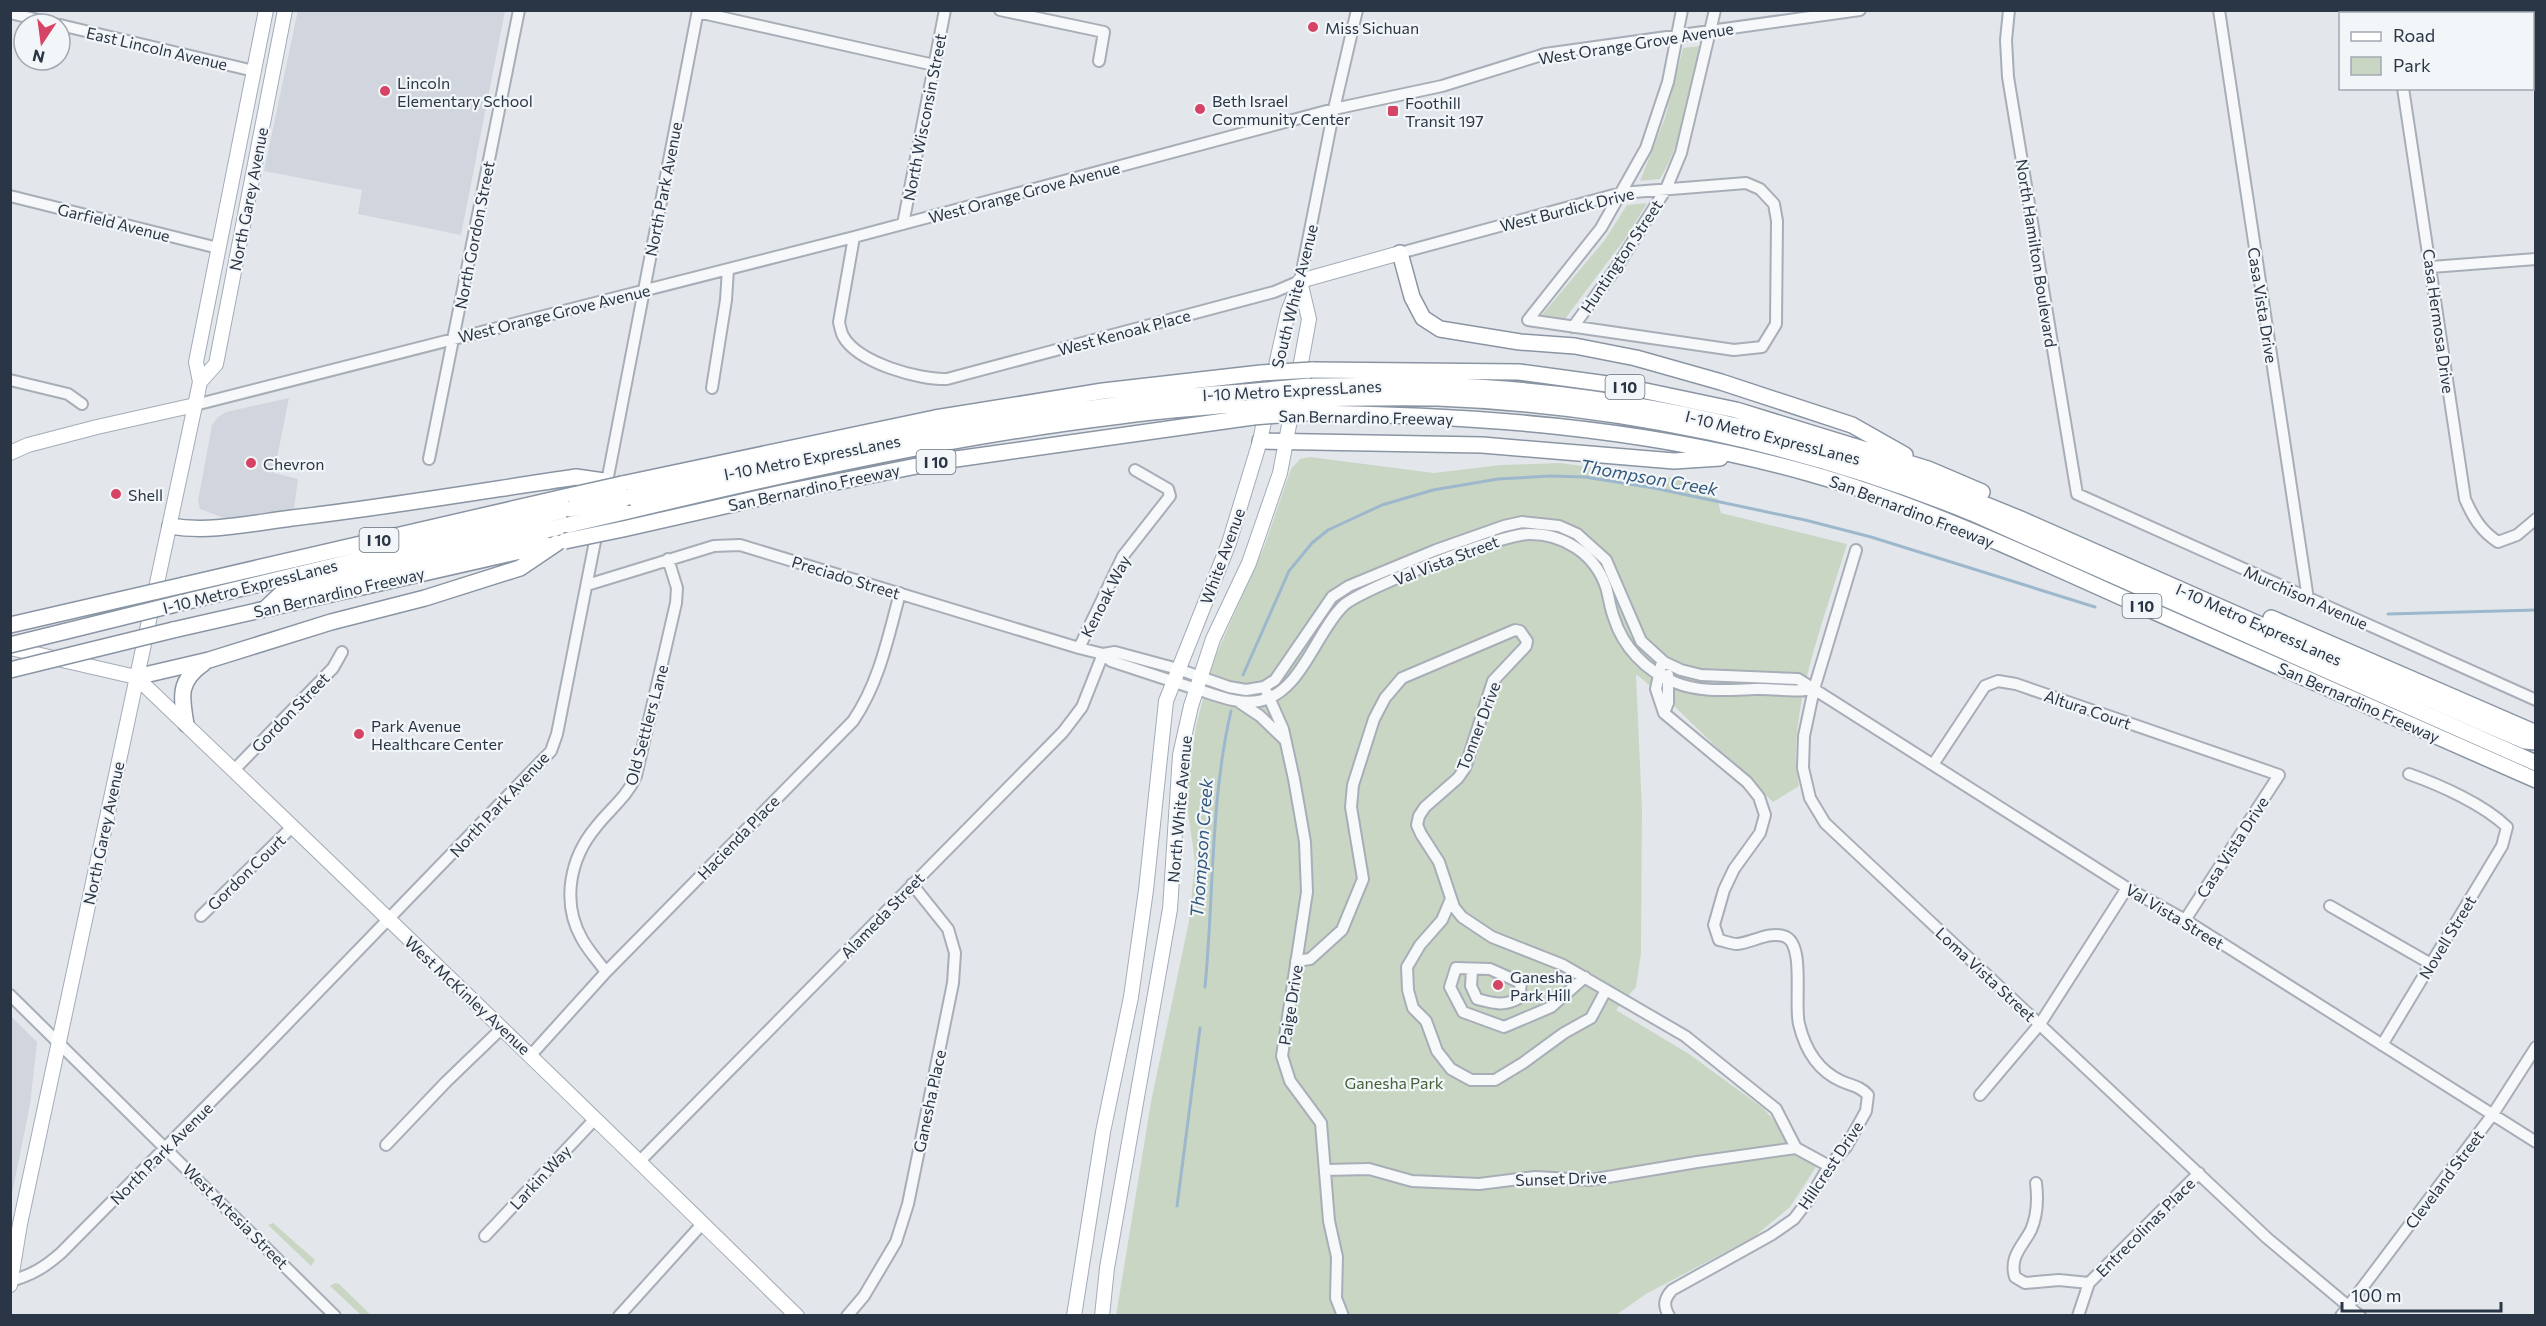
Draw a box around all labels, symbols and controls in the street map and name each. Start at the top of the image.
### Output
north arrow [12,12,72,72]
legend [2339,12,2534,90]
place label: Miss Sichuan [1325,18,1419,37]
street label: West Orange Grove Avenue [1537,18,1735,68]
marker: Miss Sichuan [1306,20,1320,34]
street label: East Lincoln Avenue [85,23,229,73]
text: Road [2393,24,2435,46]
street label: North Wisconsin Street [898,31,950,202]
text: N [31,46,46,68]
text: Park [2393,54,2431,76]
place label: Lincoln Elementary School [397,73,533,110]
marker: Lincoln Elementary School [378,84,392,98]
place label: Beth Israel Community Center [1212,91,1351,128]
place label: Foothill Transit 197 [1405,93,1484,130]
marker: Beth Israel Community Center [1193,102,1207,116]
marker: Foothill Transit 197 [1386,104,1400,118]
street label: North Park Avenue [641,120,685,258]
street label: North Garey Avenue [225,126,271,272]
street label: West Orange Grove Avenue [926,157,1122,227]
street label: North Hamilton Boulevard [2013,157,2061,349]
street label: North Gordon Street [450,159,498,311]
street label: West Burdick Drive [1498,183,1636,235]
street label: Huntington Street [1576,196,1666,316]
street label: Garfield Avenue [56,199,172,245]
street label: South White Avenue [1267,222,1321,370]
street label: Casa Vista Drive [2244,246,2282,364]
street label: Casa Hermosa Drive [2419,248,2459,394]
street label: West Orange Grove Avenue [456,280,652,346]
street label: West Kenoak Place [1055,305,1193,359]
road number: I 10 [1606,375,1644,399]
street label: I-10 Metro ExpressLanes [1202,376,1382,404]
street label: San Bernardino Freeway [1278,406,1454,428]
street label: I-10 Metro ExpressLanes [1684,406,1862,468]
street label: I-10 Metro ExpressLanes [722,431,902,483]
road number: I 10 [916,450,956,474]
place label: Chevron [263,454,324,473]
water label: Thompson Creek [1578,454,1721,500]
marker: Chevron [244,456,258,470]
street label: San Bernardino Freeway [727,460,901,514]
street label: San Bernardino Freeway [1827,471,1997,551]
place label: Shell [128,485,163,504]
marker: Shell [109,487,123,501]
street label: White Avenue [1196,505,1248,607]
road number: I 10 [360,528,398,552]
street label: Val Vista Street [1391,531,1502,589]
street label: Preciado Street [790,552,903,603]
street label: Kenoak Way [1076,552,1134,640]
street label: I-10 Metro ExpressLanes [161,555,339,617]
street label: Murchison Avenue [2241,561,2371,633]
street label: San Bernardino Freeway [252,563,426,621]
street label: I-10 Metro ExpressLanes [2173,579,2345,669]
road number: I 10 [2122,594,2162,618]
street label: San Bernardino Freeway [2275,658,2443,746]
street label: Old Settlers Lane [621,662,671,788]
street label: Gordon Street [247,668,333,756]
street label: Tonner Drive [1452,679,1504,773]
street label: Altura Court [2042,685,2134,733]
place label: Park Avenue Healthcare Center [371,716,504,753]
marker: Park Avenue Healthcare Center [352,727,366,741]
street label: North White Avenue [1163,735,1195,883]
street label: North Park Avenue [445,748,553,860]
street label: North Garey Avenue [79,760,127,906]
water label: Thompson Creek [1185,776,1217,918]
street label: Hacienda Place [693,791,783,883]
street label: Casa Vista Drive [2192,793,2272,901]
street label: Gordon Court [203,830,289,914]
street label: Alameda Street [836,868,928,962]
street label: Val Vista Street [2122,879,2228,953]
street label: Novell Street [2415,891,2480,982]
street label: Loma Vista Street [1932,923,2040,1025]
street label: West McKinley Avenue [401,932,535,1058]
street label: Paige Drive [1274,963,1306,1047]
place label: Ganesha Park Hill [1510,967,1573,1004]
marker: Ganesha Park Hill [1491,978,1505,992]
street label: Ganesha Place [909,1048,949,1154]
park label: Ganesha Park [1344,1073,1444,1092]
street label: North Park Avenue [106,1098,216,1208]
street label: Hillcrest Drive [1794,1117,1866,1213]
street label: Cleveland Street [2401,1126,2488,1232]
street label: Larkin Way [505,1141,575,1213]
street label: West Artesia Street [179,1159,293,1273]
street label: Sunset Drive [1515,1167,1607,1189]
street label: Entrecolinas Place [2092,1174,2198,1280]
scale bar [2342,1275,2501,1313]
text: 100 m [2351,1284,2401,1306]

